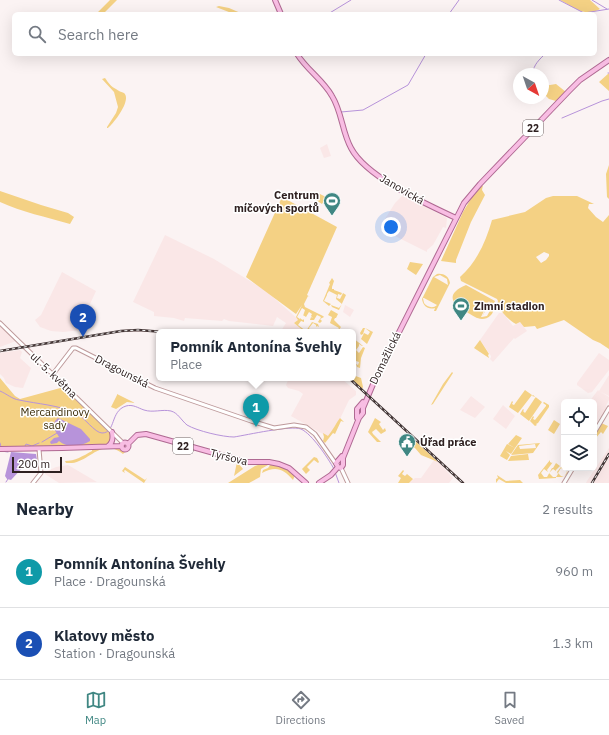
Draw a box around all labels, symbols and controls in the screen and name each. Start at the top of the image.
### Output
search box [12,12,597,56]
icon: search [26,23,48,45]
text: Search here [58,25,138,44]
north arrow [513,68,549,104]
road number: 22 [523,120,543,136]
street label: Janovická [377,171,427,207]
place label: Centrum míčových sportů [234,188,319,215]
sports icon: Centrum míčových sportů [322,191,342,216]
your location [381,217,401,237]
sports icon: Zimní stadion [451,296,471,321]
place label: Zimní stadion [474,299,544,313]
pin: 2 [70,304,96,337]
popup [156,329,356,381]
street label: Domažlická [366,329,404,387]
text: Pomník Antonína Švehly [170,337,342,356]
street label: ul. 5. května [28,349,81,401]
street label: Dragounská [93,351,151,391]
text: Place [170,356,202,373]
pin: 1 [243,394,269,427]
map controls [561,399,597,471]
button: locate [561,399,597,435]
park label: Mercandinovy sady [21,405,90,432]
public building icon: Úřad práce [397,432,417,457]
place label: Úřad práce [420,434,477,449]
button: layers [561,435,597,471]
road number: 22 [173,438,193,454]
street label: Tyršova [209,446,249,468]
scale bar [12,455,62,474]
text: 200 m [18,457,50,471]
text: Nearby [16,498,74,520]
text: 2 results [542,501,593,518]
text: Pomník Antonína Švehly [54,554,226,573]
text: 1 [25,563,33,580]
text: 960 m [555,563,593,580]
text: Place · Dragounská [54,573,166,590]
text: Klatovy město [54,626,154,645]
text: 2 [25,635,33,652]
text: 1.3 km [553,635,593,652]
text: Station · Dragounská [54,645,175,662]
tab: Map [85,689,107,727]
tab: Directions [276,689,326,727]
tab: Saved [495,689,524,727]

